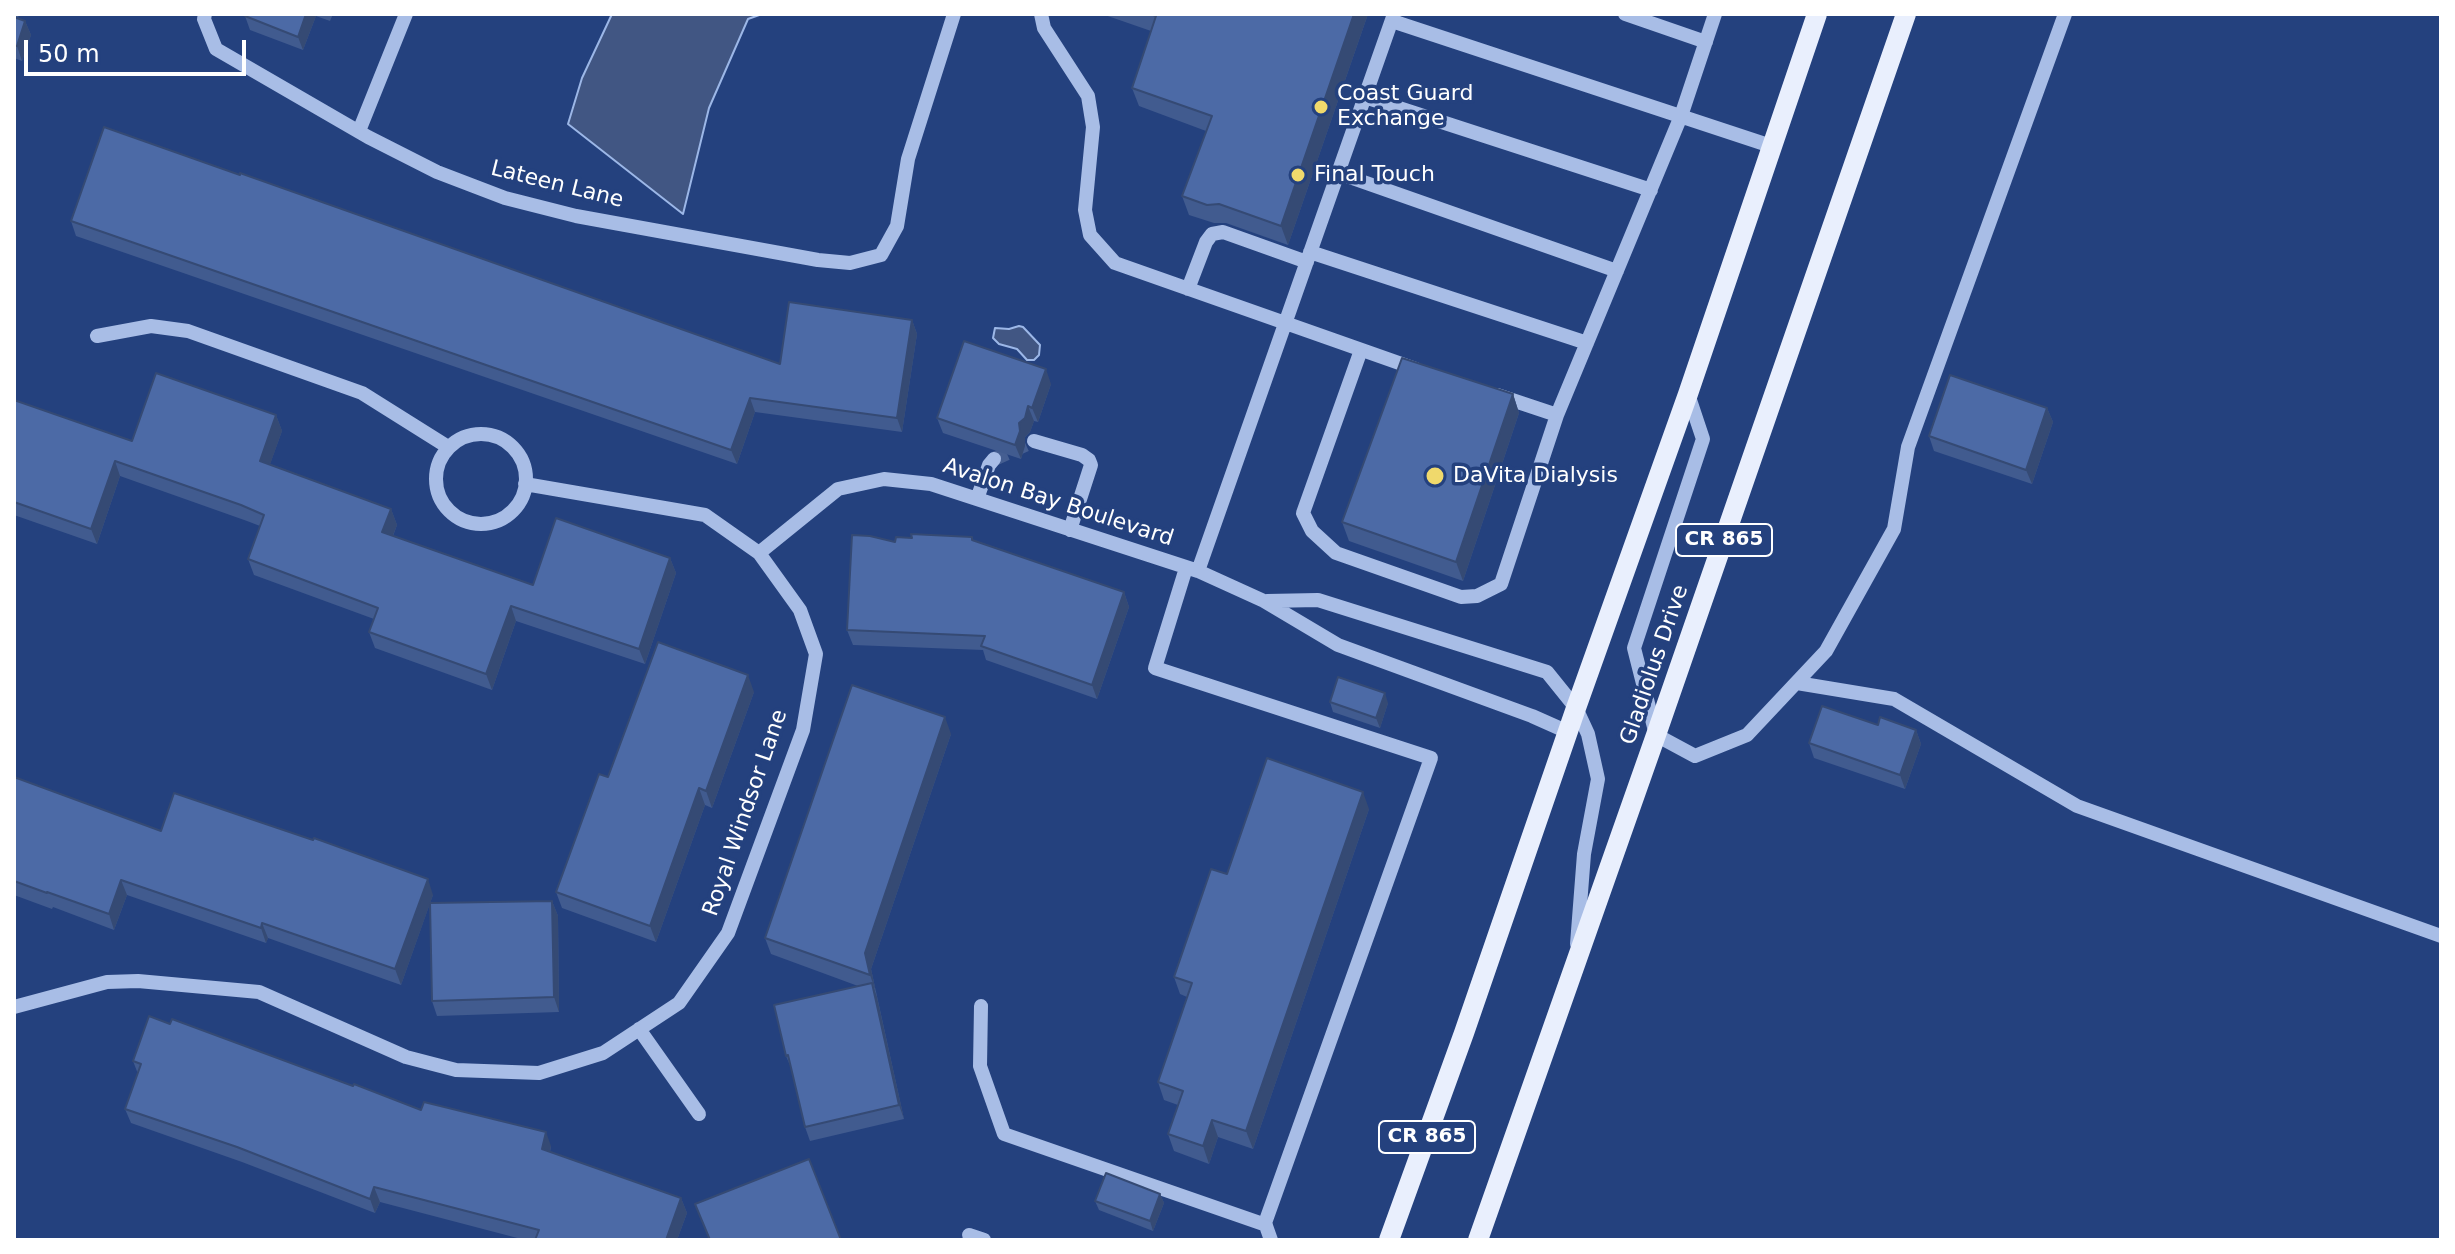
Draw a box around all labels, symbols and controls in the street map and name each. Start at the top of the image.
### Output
scale bar [28,24,250,74]
text: 50 m [38,40,100,68]
place label: Coast Guard Exchange [1337,81,1473,132]
marker: Coast Guard Exchange [1312,98,1330,116]
street label: Lateen Lane [488,156,626,214]
place label: Final Touch [1314,162,1435,188]
marker: Final Touch [1289,166,1307,184]
street label: Avalon Bay Boulevard [939,453,1177,553]
place label: DaVita Dialysis [1453,463,1618,489]
marker: DaVita Dialysis [1424,465,1446,487]
road number: CR 865 [1676,524,1772,556]
street label: Gladiolus Drive [1615,582,1695,748]
street label: Royal Windsor Lane [698,706,794,920]
road number: CR 865 [1379,1121,1475,1153]

